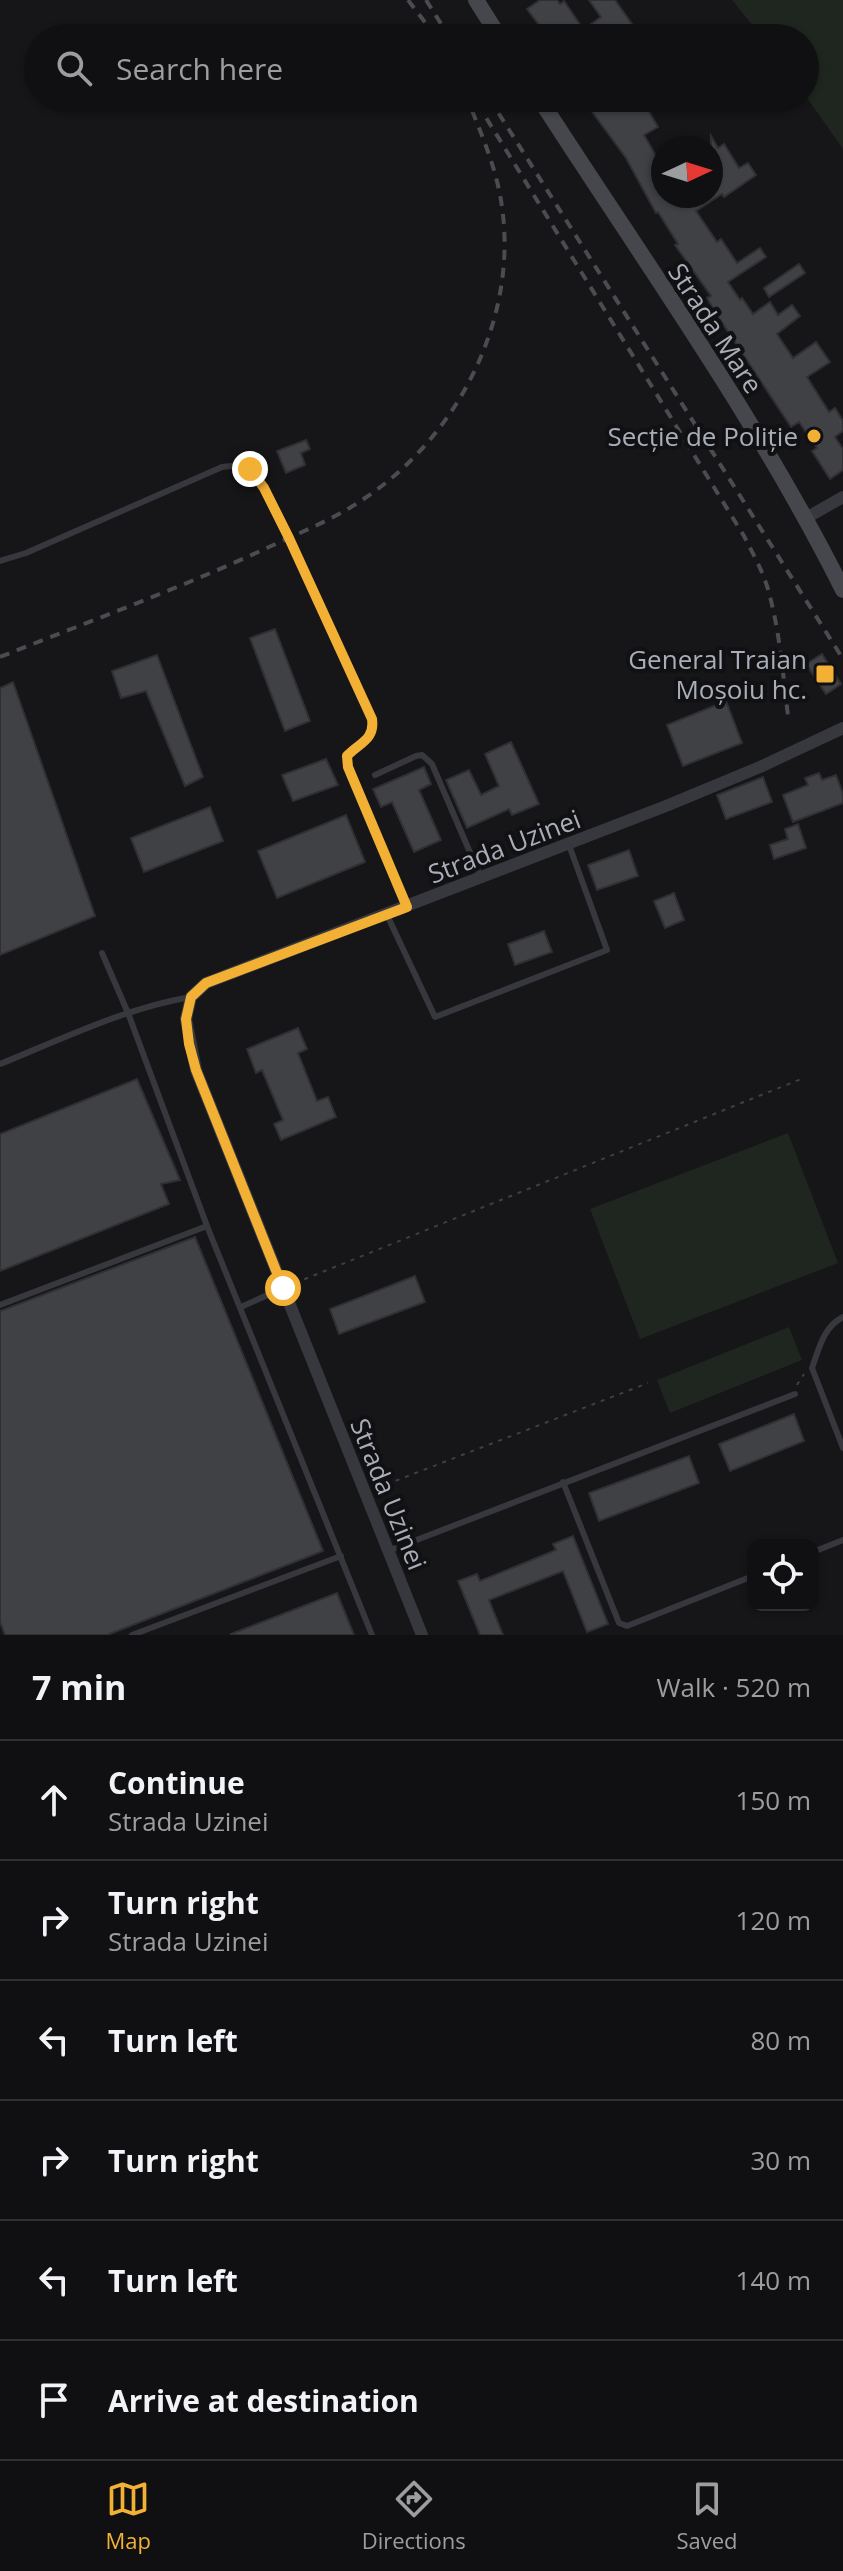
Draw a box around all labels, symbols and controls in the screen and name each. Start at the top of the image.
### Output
search box [24,24,819,112]
icon: search [52,46,96,90]
text: Search here [116,48,283,89]
north arrow [651,136,723,208]
street label: Strada Mare [660,256,772,400]
place label: Secție de Poliție [607,418,798,454]
marker: Secție de Poliție [805,427,823,445]
route end [232,451,268,487]
place label: General Traian Moșoiu hc. [628,641,807,707]
marker: General Traian Moșoiu hc. [814,663,836,685]
street label: Strada Uzinei [423,800,585,892]
route start [265,1270,301,1306]
street label: Strada Uzinei [342,1413,436,1575]
map controls [747,1539,819,1611]
button: locate [747,1539,819,1611]
text: 7 min [32,1664,126,1710]
text: Walk · 520 m [657,1669,811,1705]
text: Continue [108,1762,245,1803]
icon: ahead [32,1778,76,1822]
text: 150 m [736,1782,811,1818]
text: Strada Uzinei [108,1803,269,1839]
text: Turn right [108,1882,259,1923]
icon: right [32,1898,76,1942]
text: 120 m [736,1902,811,1938]
text: Strada Uzinei [108,1923,269,1959]
icon: left [32,2018,76,2062]
text: Turn left [108,2020,238,2061]
text: 80 m [750,2022,811,2058]
icon: right [32,2138,76,2182]
text: Turn right [108,2140,259,2181]
text: 30 m [750,2142,811,2178]
icon: left [32,2258,76,2302]
text: Turn left [108,2260,238,2301]
text: 140 m [736,2262,811,2298]
icon: arrive [32,2378,76,2422]
text: Arrive at destination [108,2380,419,2421]
tab: Map [105,2477,151,2555]
tab: Directions [362,2477,466,2555]
tab: Saved [676,2477,738,2555]

